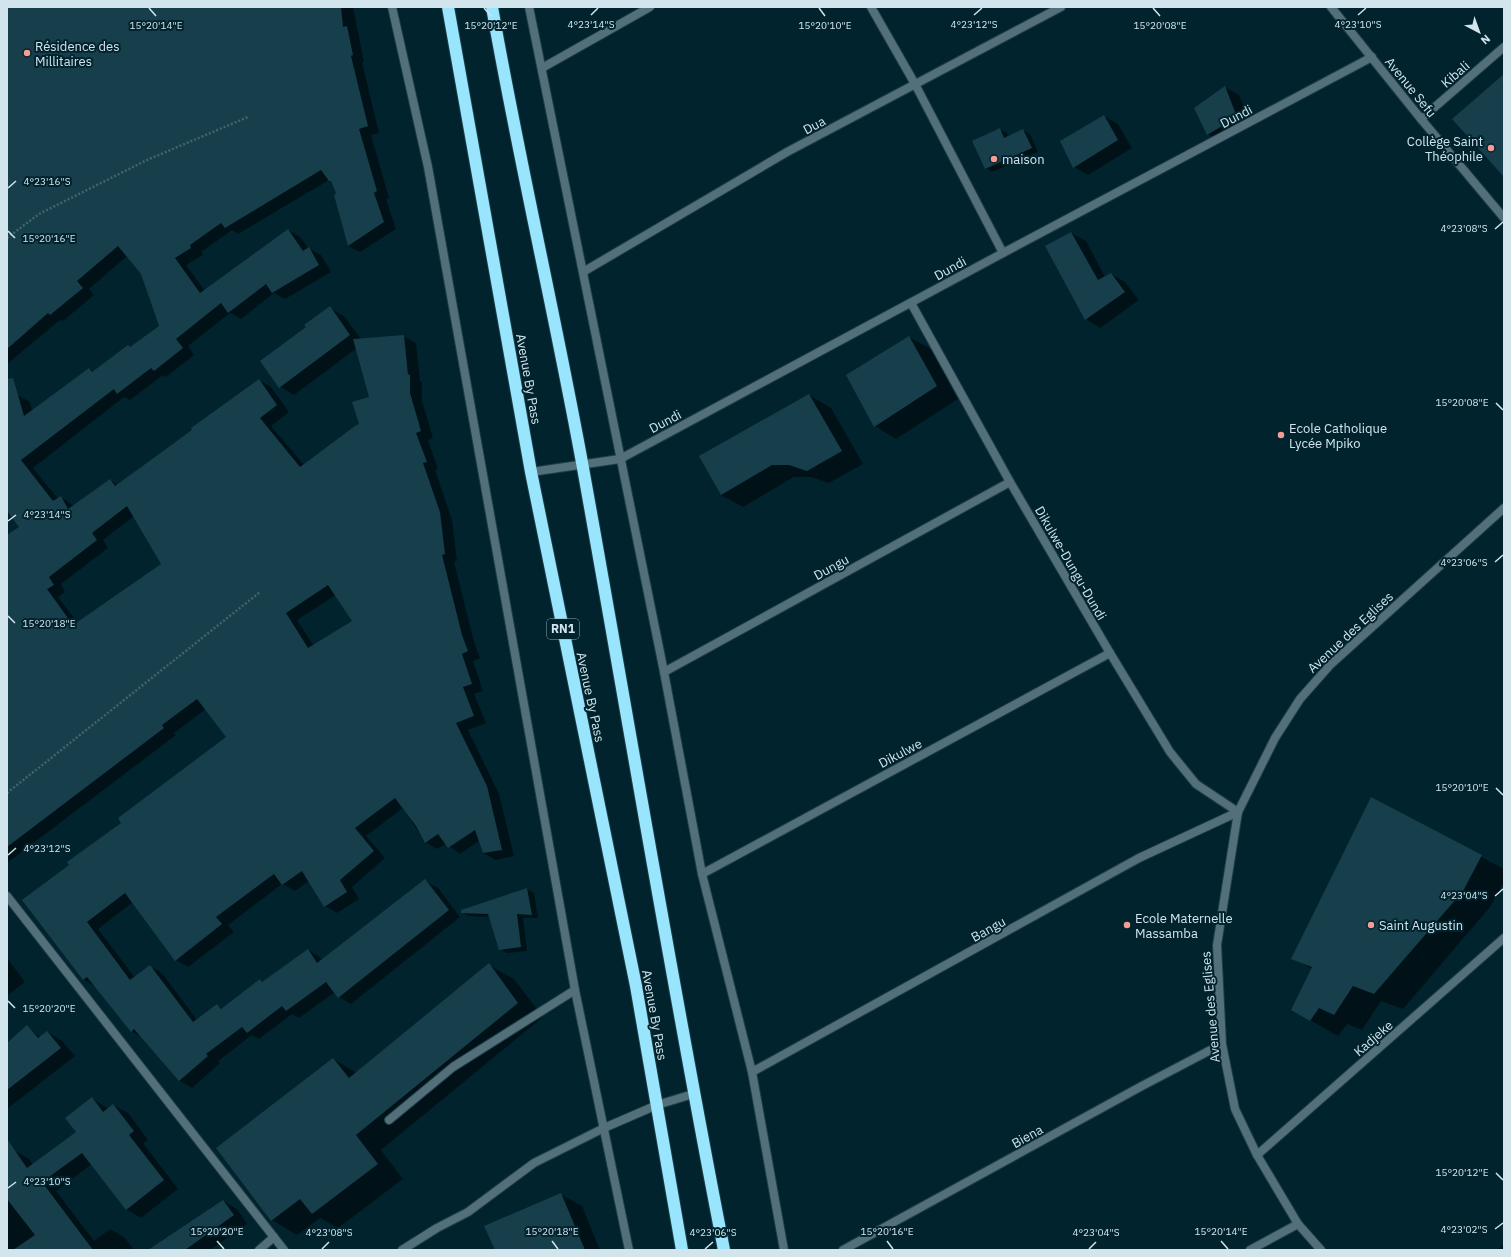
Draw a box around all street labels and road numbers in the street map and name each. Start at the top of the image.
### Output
street label: Avenue Sefu [1381,54,1440,121]
street label: Kibali [1437,57,1473,92]
street label: Dundi [1217,101,1255,132]
street label: Dua [800,113,828,138]
street label: Dundi [931,253,969,284]
street label: Avenue By Pass [512,332,545,426]
street label: Dundi [646,406,684,437]
street label: Dikulwe-Dungu-Dundi [1031,503,1110,623]
street label: Dungu [811,551,852,584]
street label: Avenue des Eglises [1304,588,1397,677]
road number: RN1 [547,619,579,639]
street label: Avenue By Pass [573,651,608,744]
street label: Dikulwe [876,735,925,772]
street label: Bangu [968,913,1009,946]
street label: Avenue des Eglises [1197,951,1224,1063]
street label: Avenue By Pass [638,968,671,1062]
street label: Kadjeke [1350,1017,1397,1060]
street label: Biena [1009,1121,1046,1152]

